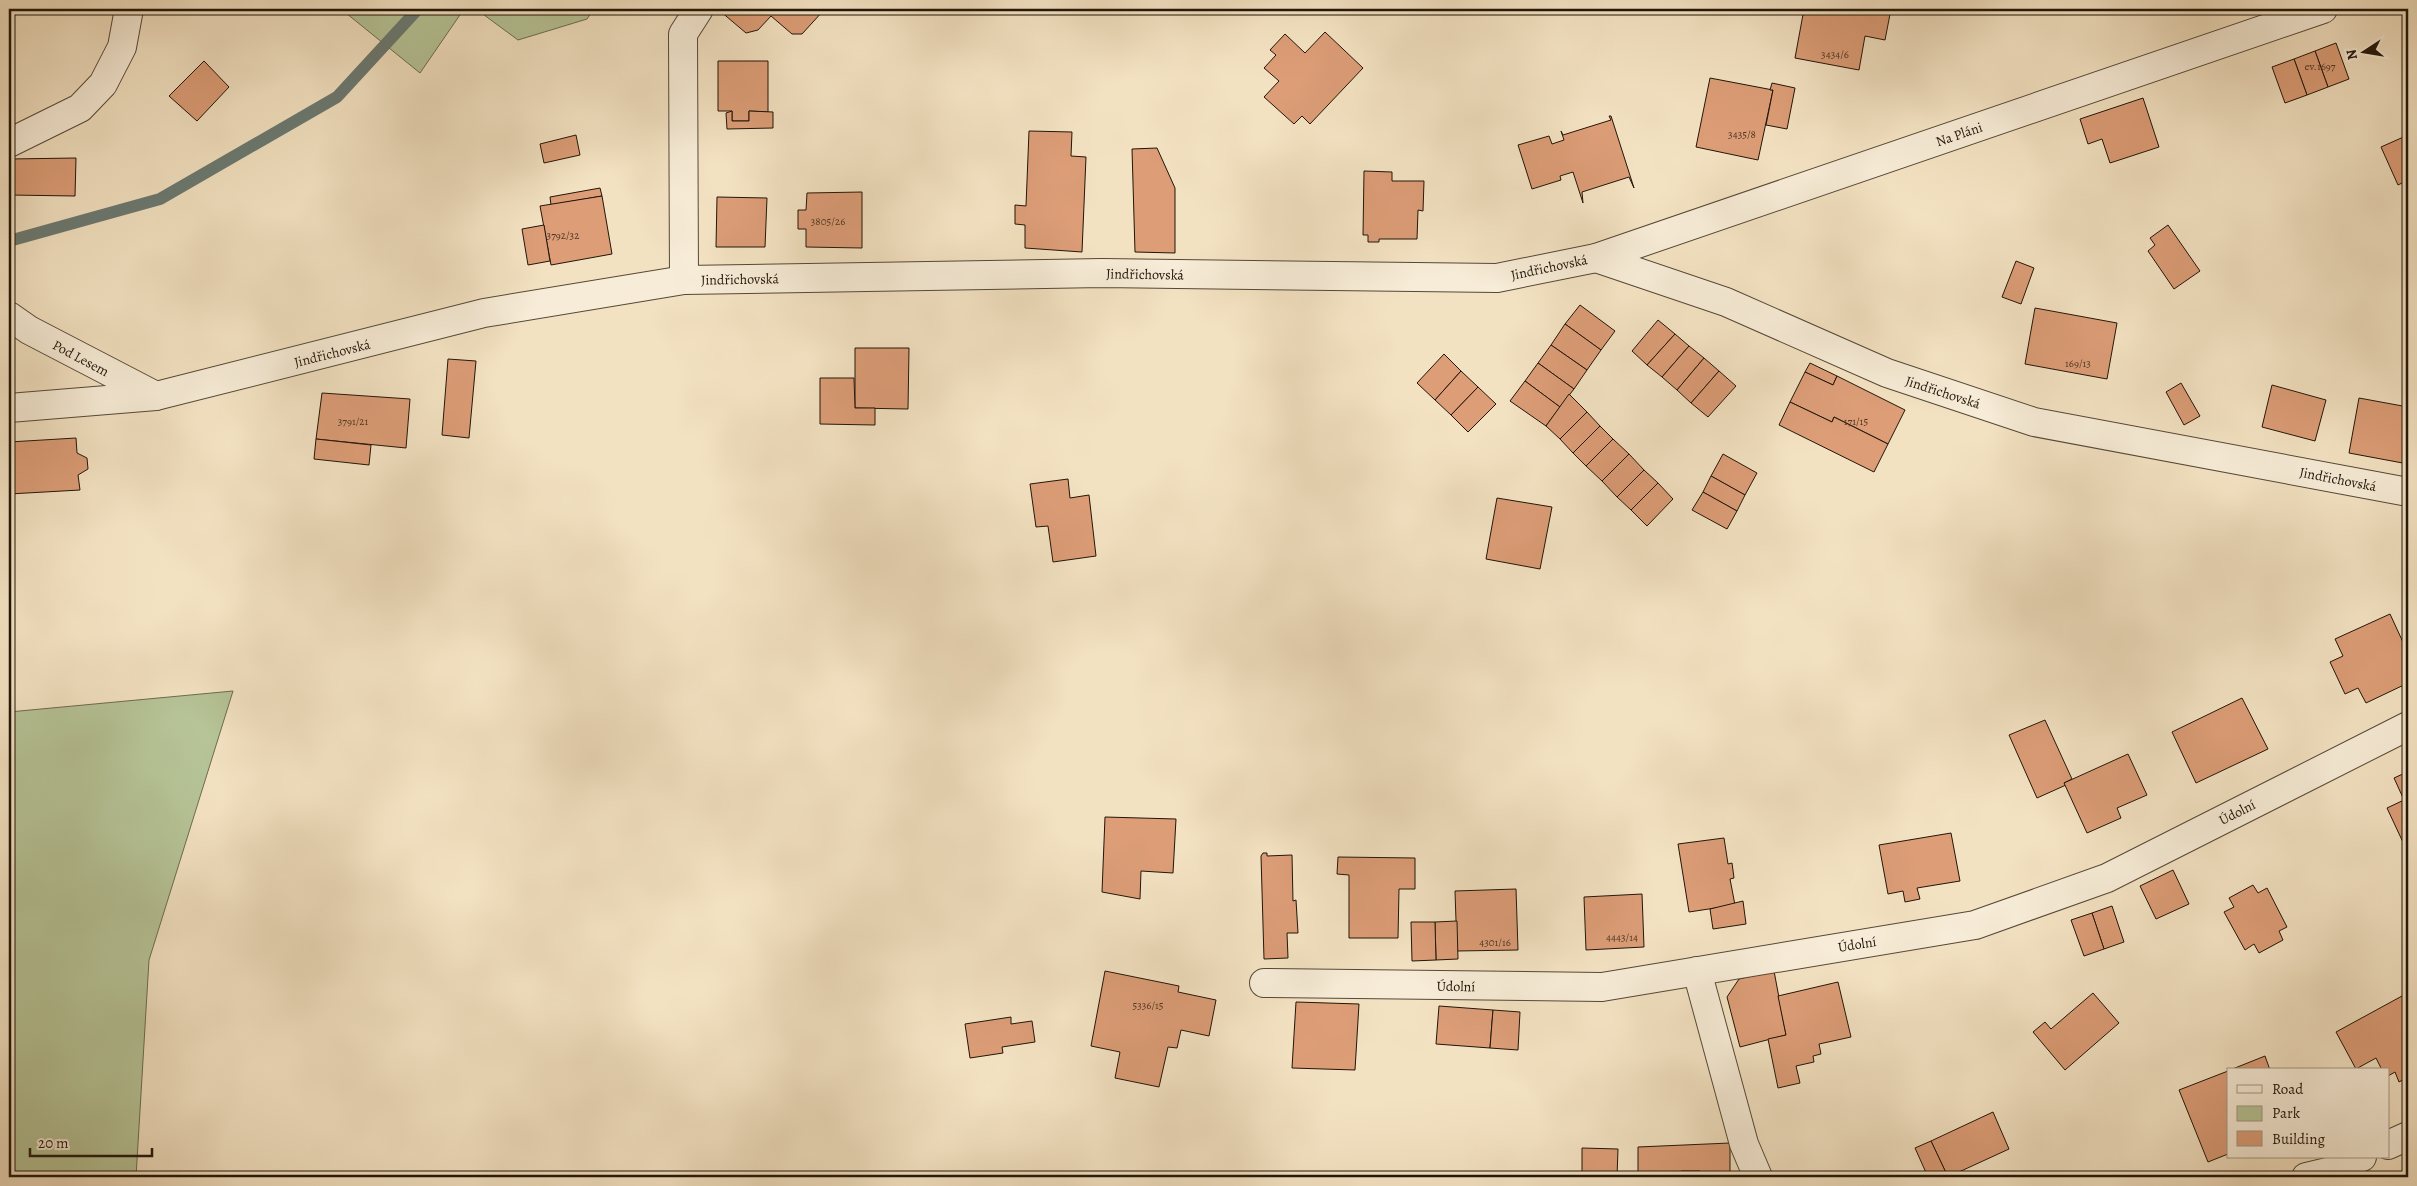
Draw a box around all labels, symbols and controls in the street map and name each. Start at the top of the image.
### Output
north arrow [2340,28,2390,78]
house number: 3434/6 [1821,47,1849,62]
text: N [2341,48,2362,62]
house number: ev.1697 [2305,59,2336,74]
street label: Na Pláni [1933,118,1985,151]
house number: 3435/8 [1728,127,1756,142]
house number: 3805/26 [811,214,845,229]
house number: 3792/32 [547,228,579,243]
street label: Jindřichovská [1509,250,1590,285]
street label: Jindřichovská [1106,264,1185,285]
street label: Jindřichovská [701,269,780,290]
street label: Jindřichovská [292,335,373,372]
street label: Pod Lesem [49,336,113,381]
house number: 169/13 [2065,356,2091,371]
street label: Jindřichovská [1903,371,1983,414]
house number: 3791/21 [338,414,369,429]
house number: 171/15 [1844,414,1868,429]
street label: Jindřichovská [2298,463,2378,496]
street label: Údolní [2216,795,2259,830]
house number: 4443/14 [1606,930,1638,945]
street label: Údolní [1837,932,1878,957]
house number: 4301/16 [1479,935,1511,950]
street label: Údolní [1437,977,1476,996]
house number: 5336/15 [1132,998,1164,1013]
legend [2227,1068,2390,1158]
text: Road [2272,1079,2304,1099]
text: Park [2272,1103,2301,1123]
scale bar [30,1126,152,1158]
text: Building [2272,1129,2325,1149]
text: 20 m [38,1133,69,1153]

